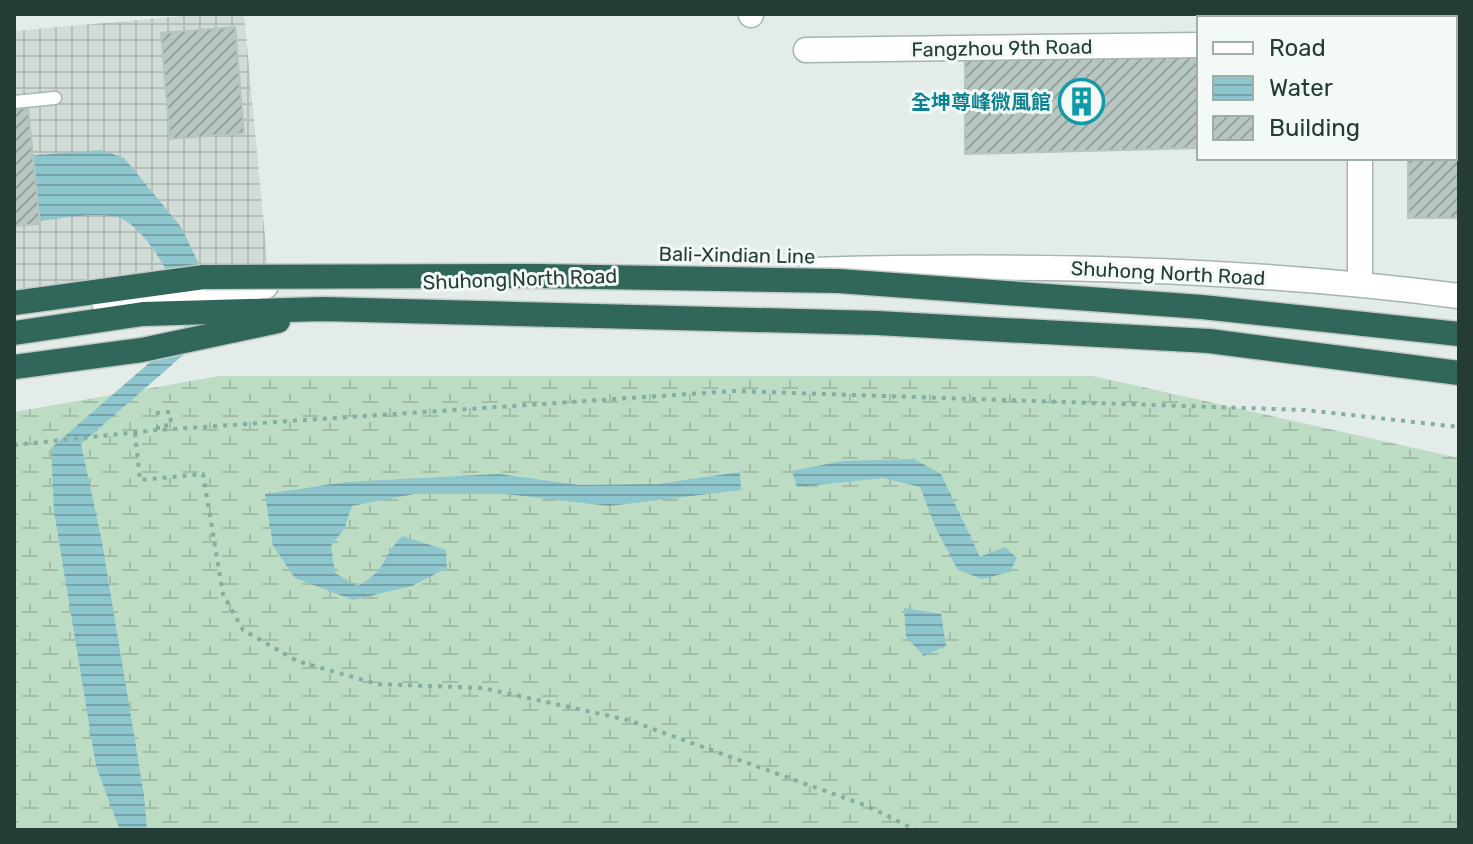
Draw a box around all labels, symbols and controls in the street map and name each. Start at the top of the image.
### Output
legend [1197,16,1457,160]
street label: Fangzhou 9th Road [911,34,1093,62]
text: Road [1269,34,1326,62]
text: Water [1269,74,1333,102]
building icon: 全坤尊峰微風館 [1058,78,1106,126]
place label: 全坤尊峰微風館 [911,90,1051,114]
text: Building [1269,114,1360,142]
street label: Bali-Xindian Line [658,242,816,268]
street label: Shuhong North Road [1070,256,1266,290]
street label: Shuhong North Road [422,264,618,294]

